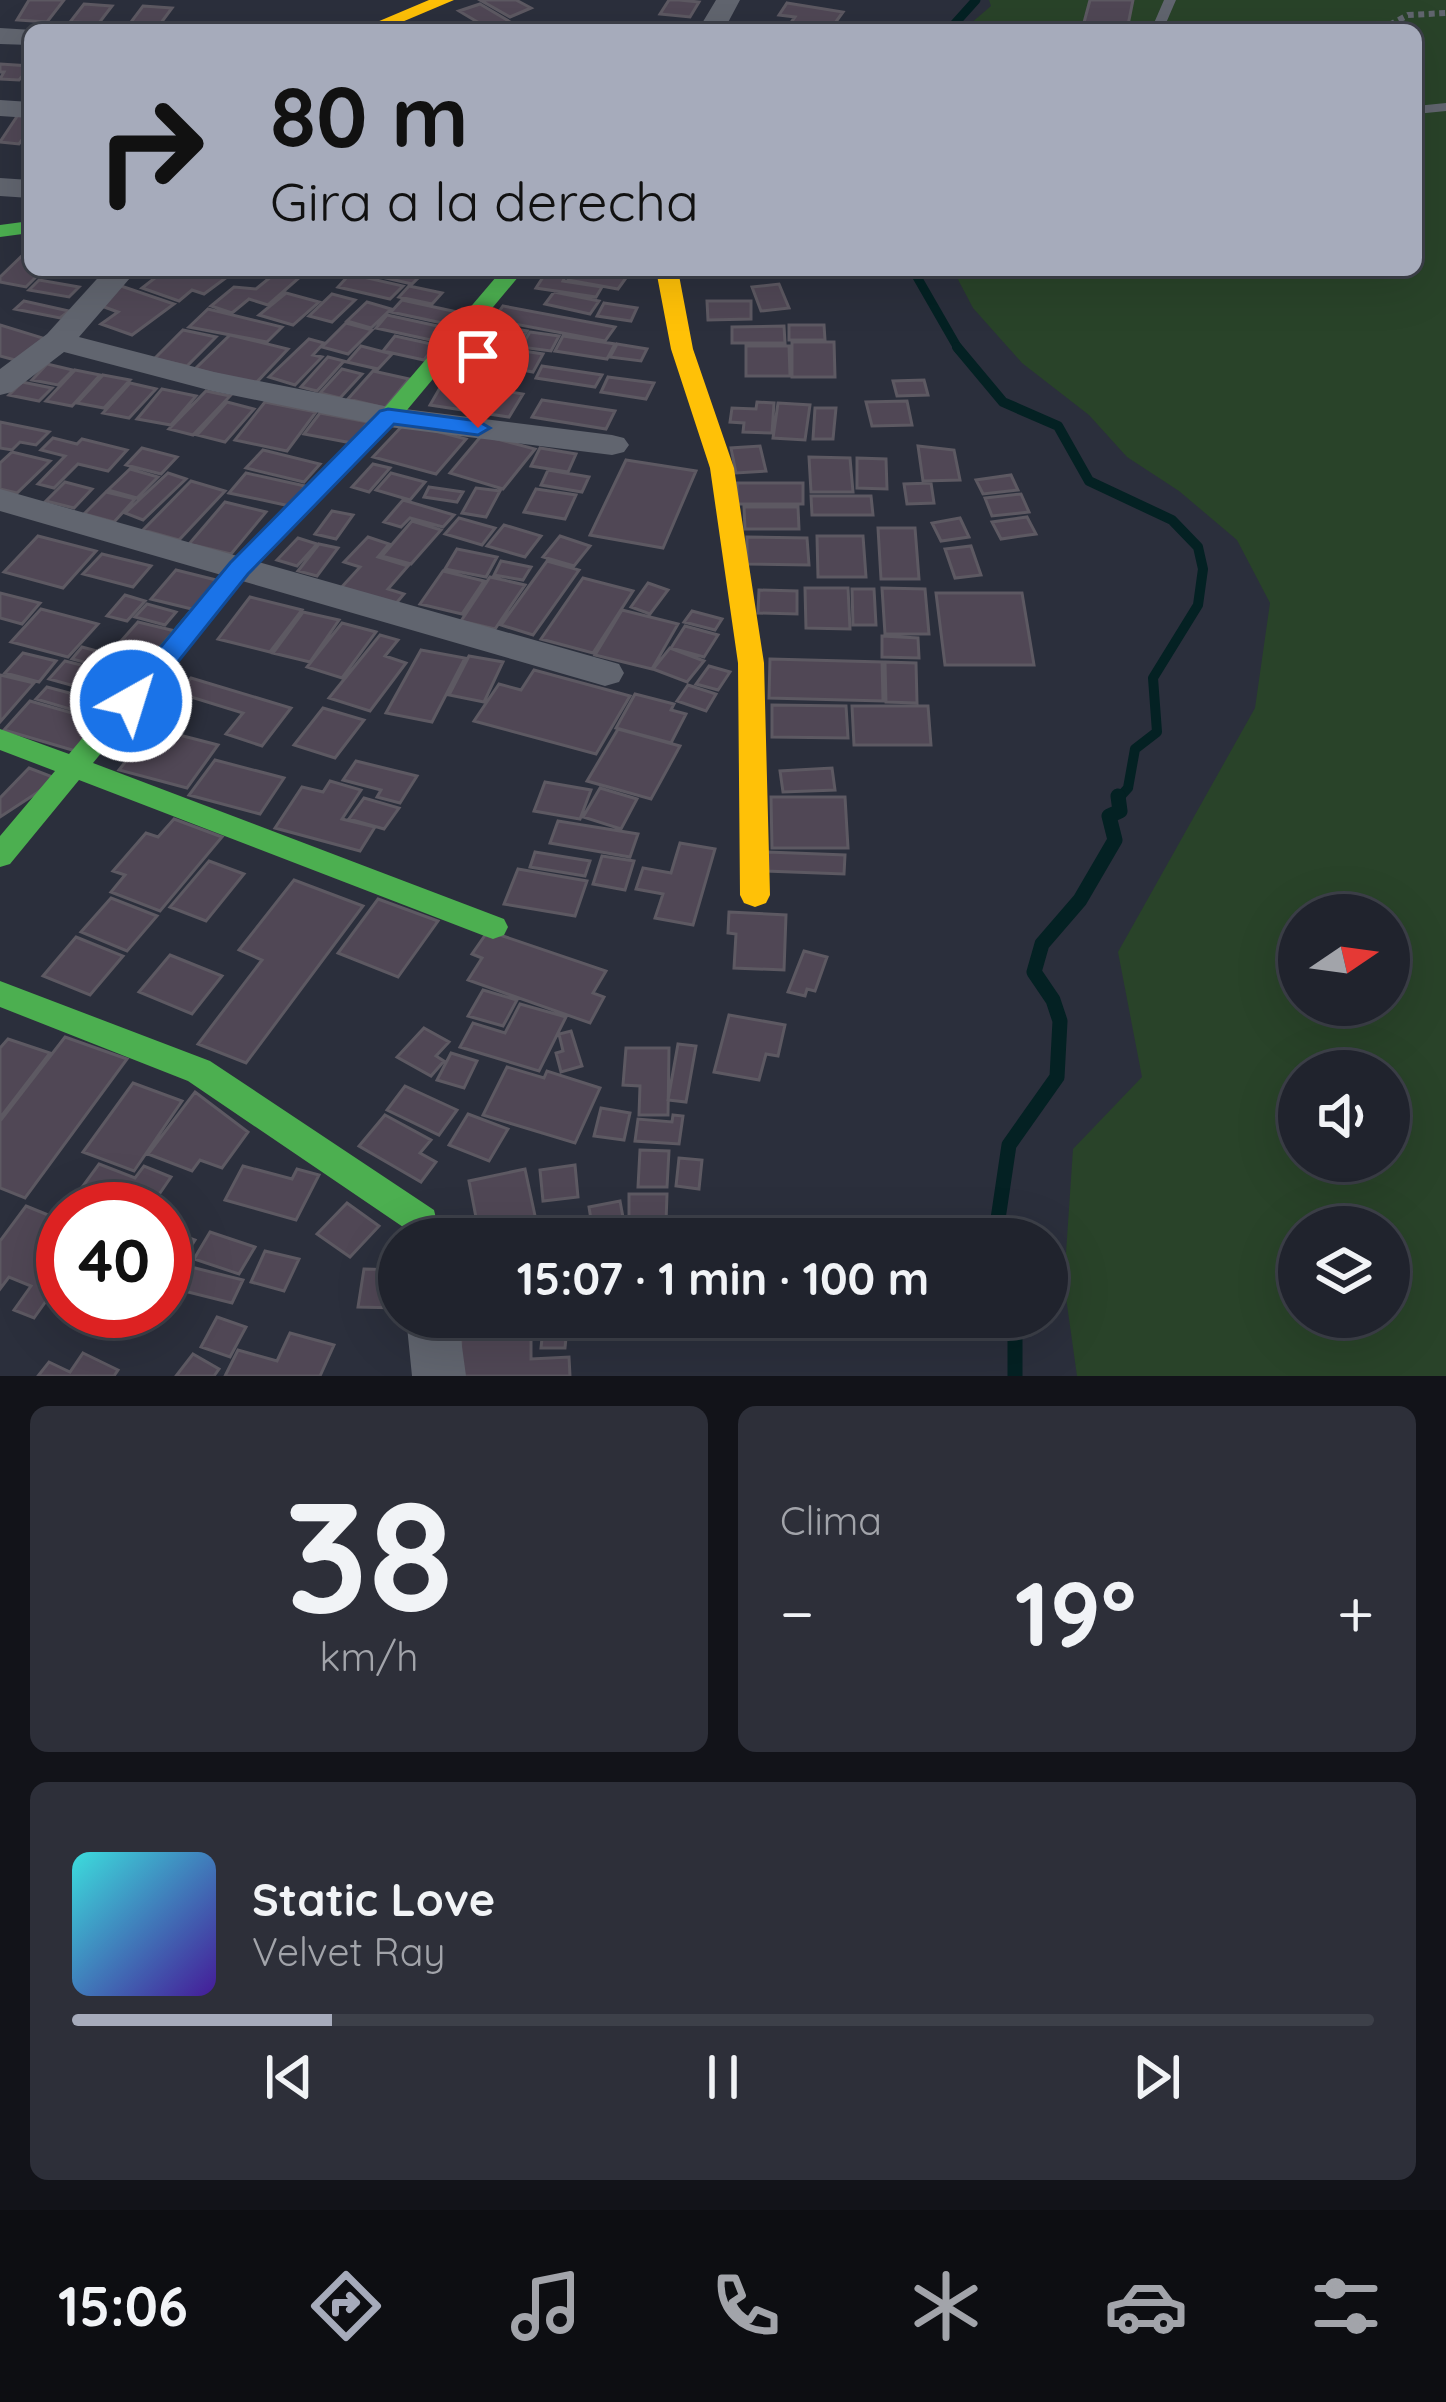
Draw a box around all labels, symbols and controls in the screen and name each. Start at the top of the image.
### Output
text: 80 m [270,63,469,168]
icon: right [72,72,228,228]
text: Gira a la derecha [270,167,699,235]
pin [427,305,529,428]
icon: arrive [445,323,511,389]
position arrow [68,638,194,764]
north arrow [1278,894,1410,1026]
map controls [1278,894,1410,1338]
button: sound [1278,1050,1410,1182]
speed limit sign: 40 [36,1182,192,1338]
button: layers [1278,1206,1410,1338]
text: 15:07 · 1 min · 100 m [517,1250,929,1306]
text: 38 [284,1456,454,1651]
text: Clima [780,1496,882,1545]
text: 19° [1015,1556,1136,1669]
text: − [780,1571,814,1654]
text: + [1337,1571,1374,1654]
text: km/h [320,1632,418,1681]
text: Static Love [252,1871,495,1927]
text: Velvet Ray [252,1927,445,1976]
icon: previous [256,2044,322,2110]
icon: pause [690,2044,756,2110]
icon: next [1124,2044,1190,2110]
icon: directions [304,2264,388,2348]
icon: music [504,2264,588,2348]
icon: phone [704,2264,788,2348]
icon: climate [904,2264,988,2348]
icon: car [1104,2264,1188,2348]
icon: filters [1304,2264,1388,2348]
text: 15:06 [58,2272,188,2340]

